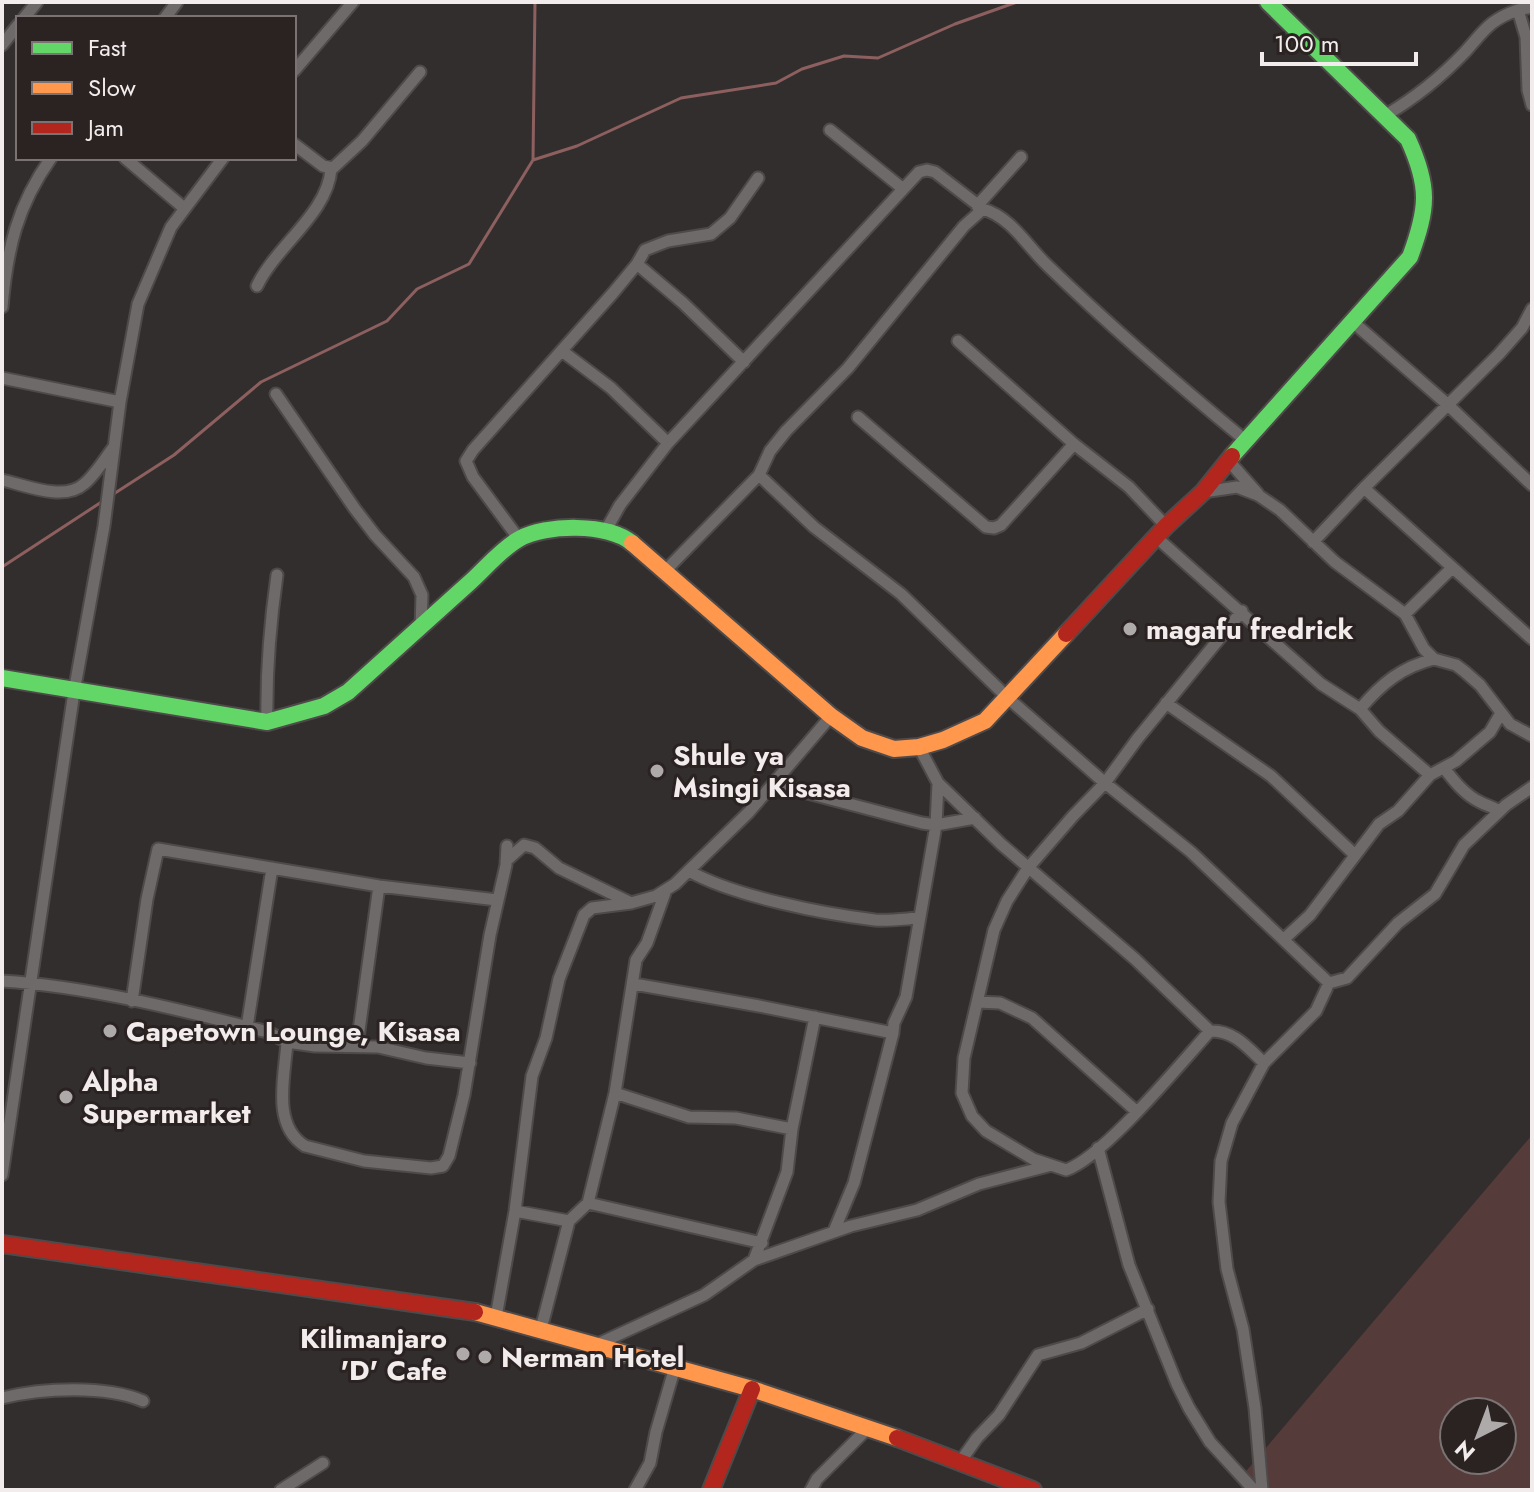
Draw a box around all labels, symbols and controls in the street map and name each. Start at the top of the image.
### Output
legend [16,16,296,160]
scale bar [1262,16,1416,66]
text: 100 m [1274,26,1340,61]
text: Fast [88,30,126,65]
text: Slow [88,70,136,105]
text: Jam [85,110,124,145]
place label: magafu fredrick [1146,609,1354,650]
marker: magafu fredrick [1121,620,1139,638]
place label: Shule ya Msingi Kisasa [673,735,851,808]
marker: Shule ya Msingi Kisasa [648,762,666,780]
place label: Capetown Lounge, Kisasa [126,1011,461,1052]
marker: Capetown Lounge, Kisasa [101,1022,119,1040]
place label: Alpha Supermarket [81,1061,251,1134]
marker: Alpha Supermarket [57,1088,75,1106]
place label: Kilimanjaro 'D' Cafe [300,1318,447,1391]
place label: Nerman Hotel [501,1337,684,1378]
marker: Kilimanjaro 'D' Cafe [454,1345,472,1363]
marker: Nerman Hotel [476,1348,494,1366]
north arrow [1438,1396,1518,1476]
text: N [1447,1433,1482,1469]

